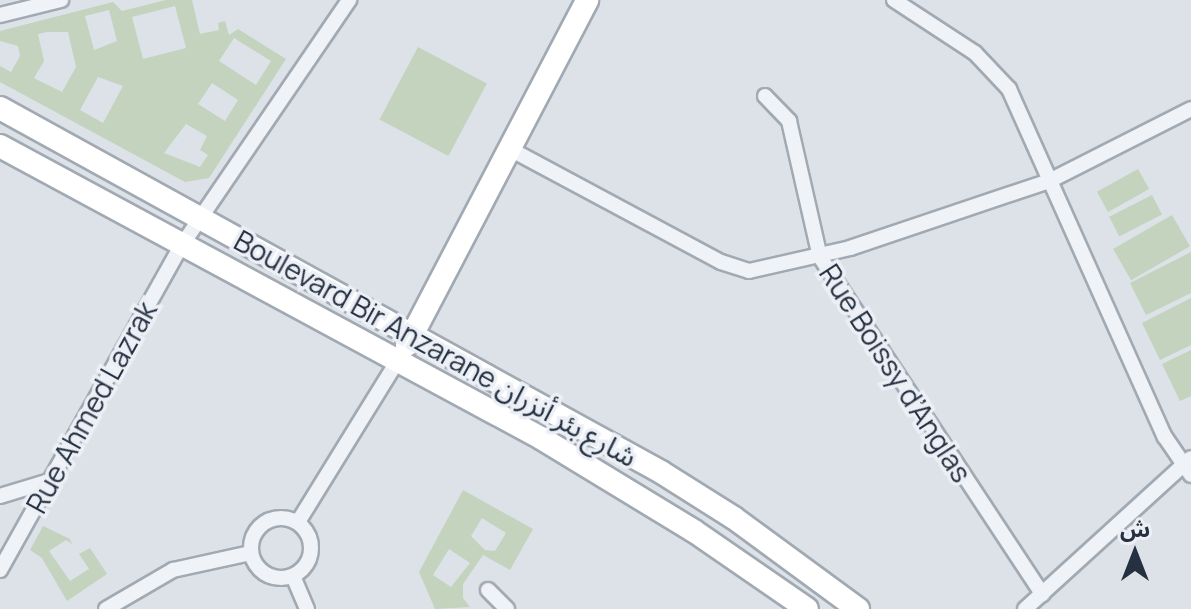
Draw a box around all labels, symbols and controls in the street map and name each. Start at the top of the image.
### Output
street label: Boulevard Bir Anzarane شارع بئر أنزران [229,223,643,473]
street label: Rue Boissy d’Anglas [813,258,979,488]
street label: Rue Ahmed Lazrak [19,295,163,519]
north arrow [1095,513,1175,593]
text: ش [1120,514,1150,544]

